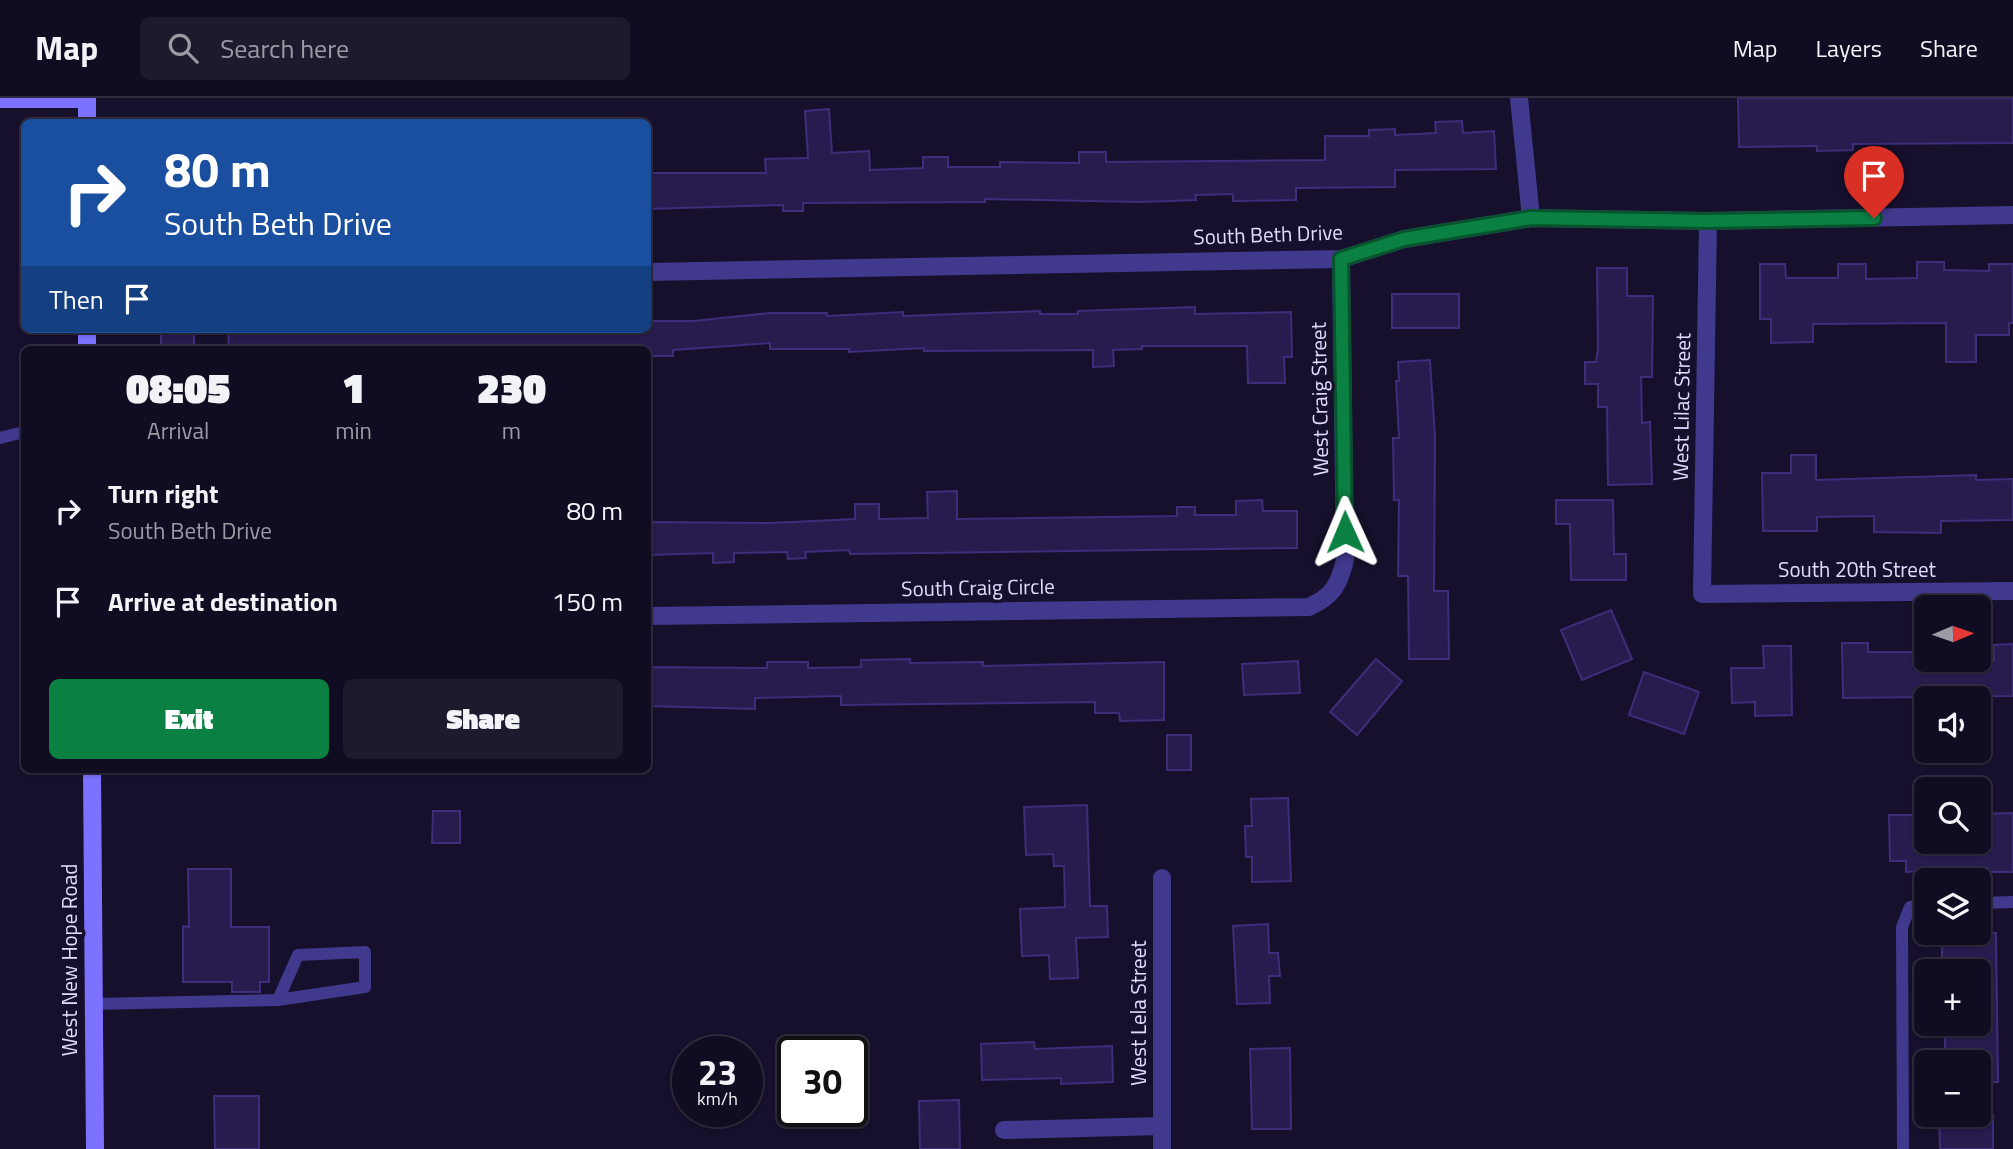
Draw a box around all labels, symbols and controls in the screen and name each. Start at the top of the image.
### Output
search box [140,17,630,80]
text: Map [35,23,98,73]
icon: search [164,29,202,67]
text: Search here [220,29,349,68]
text: Map [1733,30,1778,66]
text: Layers [1816,30,1882,66]
text: Share [1920,30,1978,66]
text: 80 m [164,131,271,206]
pin [1844,146,1904,218]
icon: right [49,147,140,238]
icon: arrive [1855,157,1893,195]
text: South Beth Drive [164,199,392,247]
street label: South Beth Drive [1193,215,1343,253]
text: Then [49,280,104,319]
icon: arrive [118,280,156,318]
street label: West Craig Street [1302,321,1336,476]
street label: West Lilac Street [1664,332,1698,482]
text: 08:05 [126,355,230,419]
text: 1 [342,355,365,419]
text: 230 [477,355,546,419]
text: Arrival [147,413,209,448]
text: min [335,413,372,448]
text: m [502,413,521,448]
text: Turn right [108,474,219,513]
text: 80 m [566,491,623,530]
icon: right [49,492,87,530]
position arrow [1308,495,1382,569]
text: South Beth Drive [108,513,272,548]
street label: South 20th Street [1778,553,1937,585]
street label: South Craig Circle [901,570,1055,604]
text: Arrive at destination [108,582,338,621]
text: 150 m [552,582,623,621]
icon: arrive [49,583,87,621]
north arrow [1914,595,1992,672]
map controls [1914,595,1991,1127]
button: Exit [49,679,329,759]
button: Share [343,679,623,759]
button: sound [1914,686,1991,763]
button: search [1914,777,1991,854]
street label: West New Hope Road [53,864,85,1056]
button: layers [1914,868,1991,945]
street label: West Lela Street [1122,940,1154,1086]
button: + [1914,959,1991,1036]
speed limit sign: 30 [777,1036,868,1127]
text: 23 [698,1045,737,1099]
button: − [1914,1050,1991,1127]
text: km/h [697,1085,738,1112]

